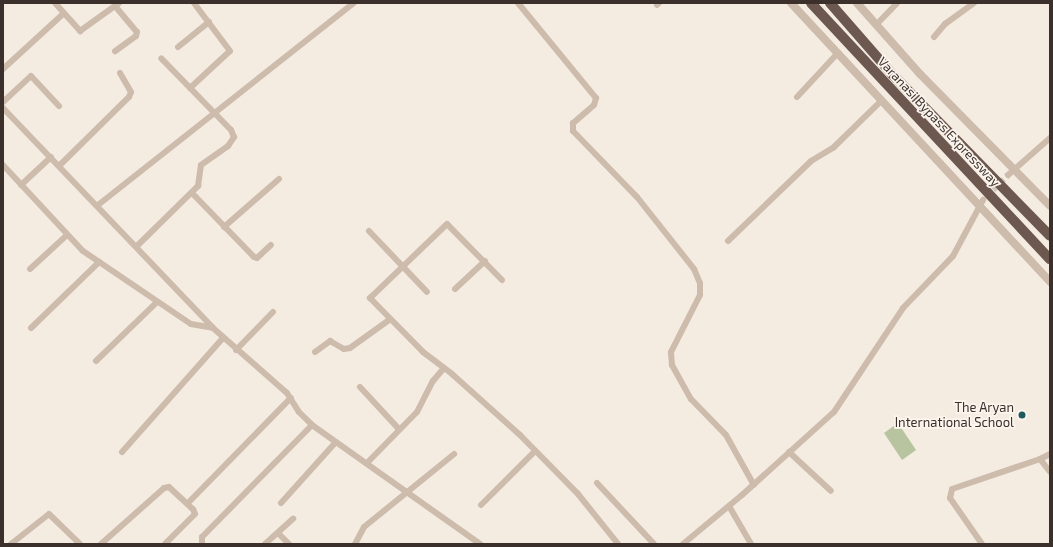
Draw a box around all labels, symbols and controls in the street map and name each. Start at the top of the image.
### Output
street label: Varanasi Bypass Expressway [875,54,1003,190]
place label: The Aryan International School [894,400,1014,431]
marker: The Aryan International School [1017,410,1027,420]

